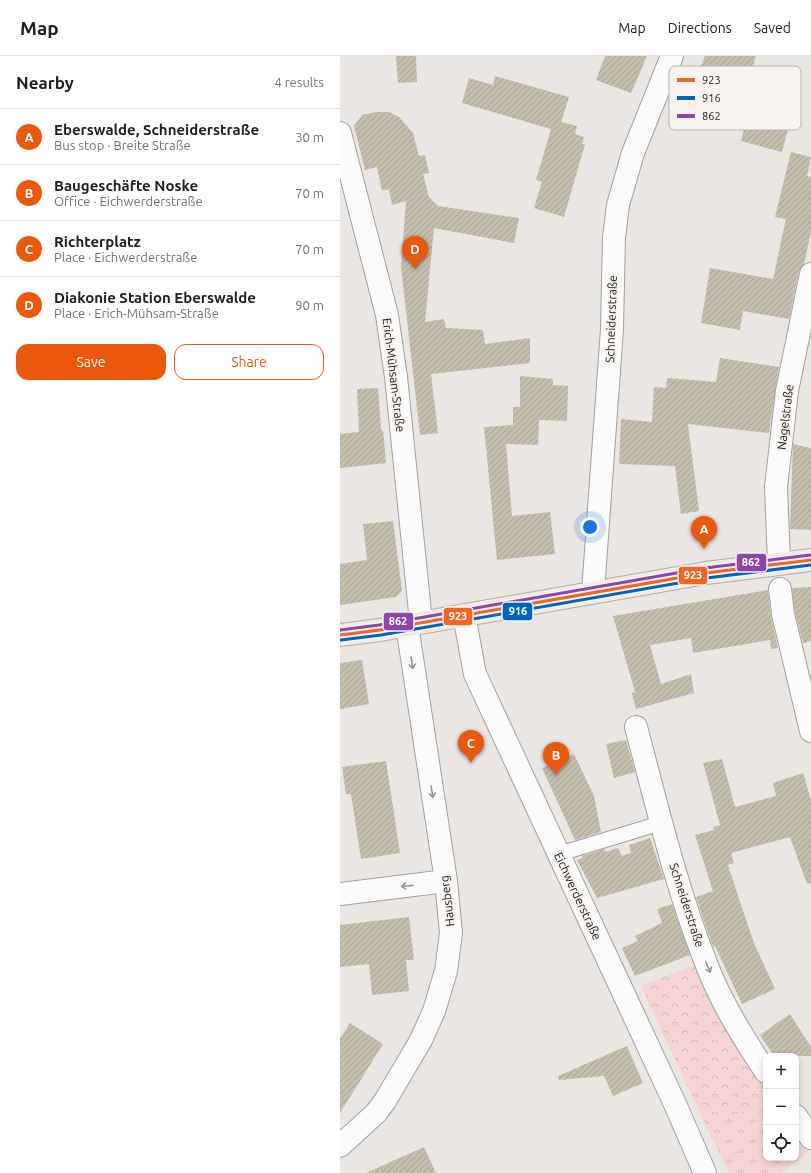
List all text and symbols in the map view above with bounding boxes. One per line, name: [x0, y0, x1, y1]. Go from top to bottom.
text: Map: [20, 17, 59, 39]
text: Map: [618, 20, 646, 36]
text: Directions: [668, 20, 732, 36]
text: Saved: [754, 20, 791, 36]
legend: [669, 66, 801, 130]
text: Nearby: [16, 73, 74, 92]
text: 923: [702, 74, 721, 86]
text: 4 results: [274, 75, 324, 89]
text: 916: [702, 92, 721, 104]
text: 862: [702, 110, 721, 122]
text: Eberswalde, Schneiderstraße: [54, 121, 259, 138]
text: A: [24, 130, 34, 144]
text: 30 m: [295, 130, 324, 144]
text: Bus stop · Breite Straße: [54, 138, 191, 152]
text: Baugeschäfte Noske: [54, 177, 198, 194]
text: B: [25, 186, 33, 200]
text: 70 m: [295, 186, 324, 200]
text: Office · Eichwerderstraße: [54, 194, 203, 208]
text: Richterplatz: [54, 233, 141, 250]
pin: D: [402, 236, 428, 269]
text: C: [25, 242, 33, 256]
text: 70 m: [295, 242, 324, 256]
text: Place · Eichwerderstraße: [54, 250, 197, 264]
street label: Schneiderstraße: [603, 275, 619, 363]
text: Diakonie Station Eberswalde: [54, 289, 256, 306]
text: D: [24, 298, 34, 312]
text: 90 m: [295, 298, 324, 312]
text: Place · Erich-Mühsam-Straße: [54, 306, 219, 320]
street label: Erich-Mühsam-Straße: [381, 317, 407, 433]
button: Save: [16, 344, 166, 380]
button: Share: [174, 344, 324, 380]
street label: Nagelstraße: [775, 384, 795, 450]
pin: A: [691, 516, 717, 549]
your location: [580, 517, 600, 537]
line badge: 862: [736, 553, 767, 572]
text: 862: [742, 556, 760, 568]
line badge: 923: [678, 566, 708, 585]
text: 923: [684, 569, 702, 581]
line badge: 916: [502, 602, 533, 621]
text: 916: [509, 605, 527, 617]
line badge: 923: [443, 607, 473, 626]
text: 923: [449, 610, 467, 622]
line badge: 862: [383, 612, 414, 631]
text: 862: [389, 615, 407, 627]
one-way arrow: [408, 656, 416, 669]
pin: C: [458, 730, 484, 763]
pin: B: [543, 742, 569, 775]
one-way arrow: [428, 785, 436, 798]
street label: Eichwerderstraße: [552, 850, 604, 942]
street label: Schneiderstraße: [667, 861, 707, 949]
street label: Hausberg: [437, 875, 457, 927]
one-way arrow: [401, 883, 414, 890]
one-way arrow: [704, 961, 712, 973]
map controls: [763, 1053, 799, 1161]
button: +: [763, 1053, 799, 1089]
button: −: [763, 1089, 799, 1125]
button: locate: [763, 1125, 799, 1161]

